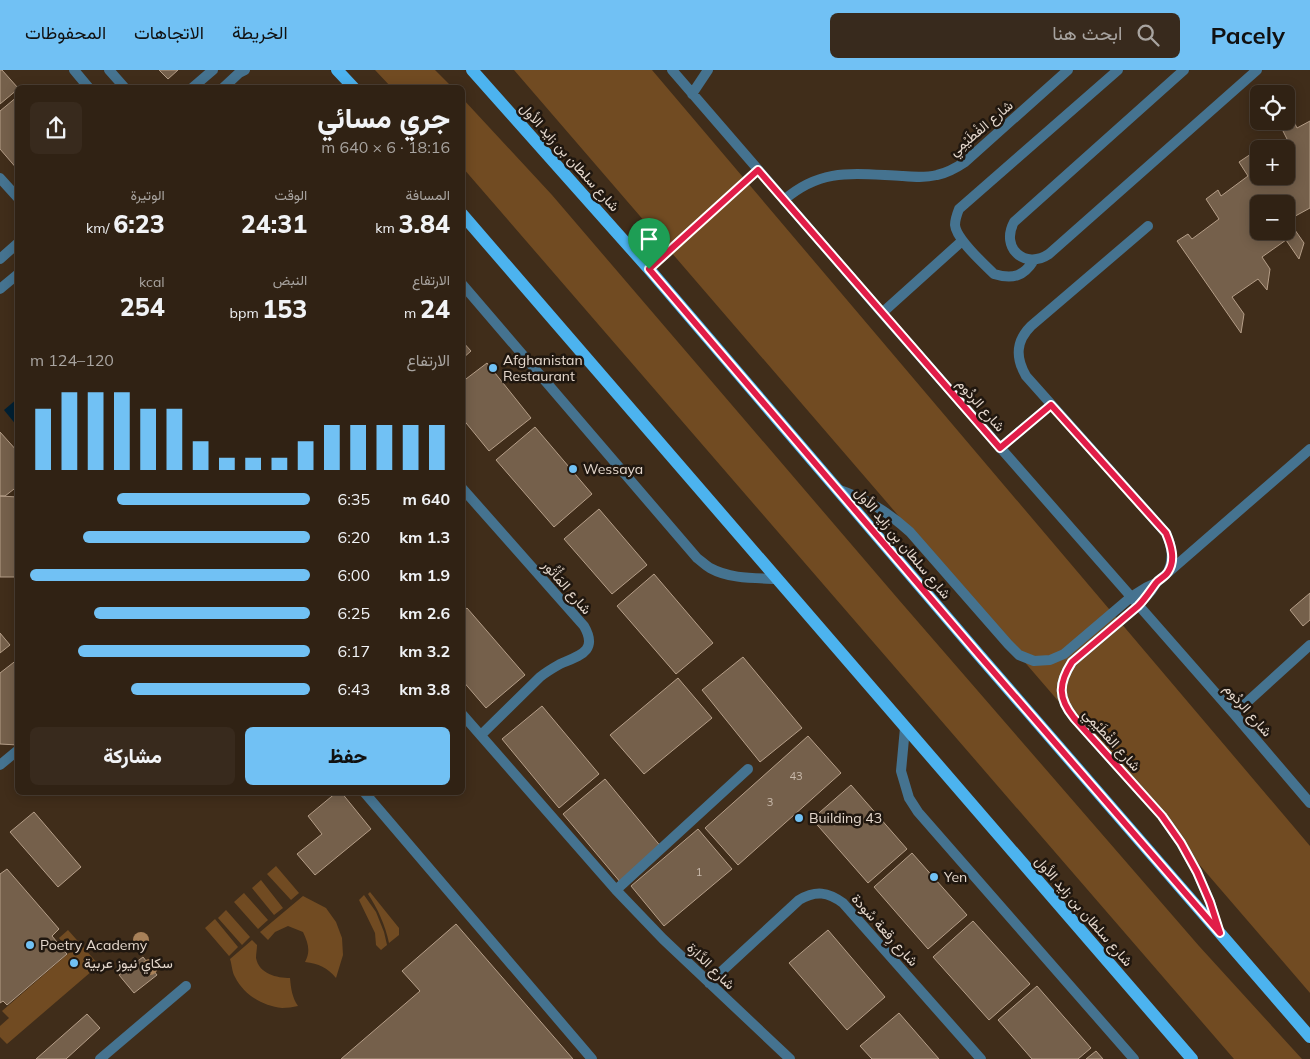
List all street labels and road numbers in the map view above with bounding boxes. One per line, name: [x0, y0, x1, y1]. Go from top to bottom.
street label: شارع الفْطَيْمِي: [945, 96, 1019, 162]
street label: شارع سلطان بن زايد الأول: [515, 99, 624, 217]
street label: شارع الردُوم: [951, 375, 1009, 437]
street label: شارع سلطان بن زايد الأول: [849, 483, 955, 604]
street label: شارع المَأْثُور: [536, 554, 597, 619]
street label: شارع الردُوم: [1218, 680, 1276, 742]
street label: شارع الفْطَيْمِي: [1077, 705, 1145, 777]
street label: شارع سلطان بن زايد الأول: [1030, 852, 1137, 971]
street label: شارع رِقعة سُودة: [846, 890, 922, 972]
street label: شارع الدَّارَة: [682, 939, 739, 995]

